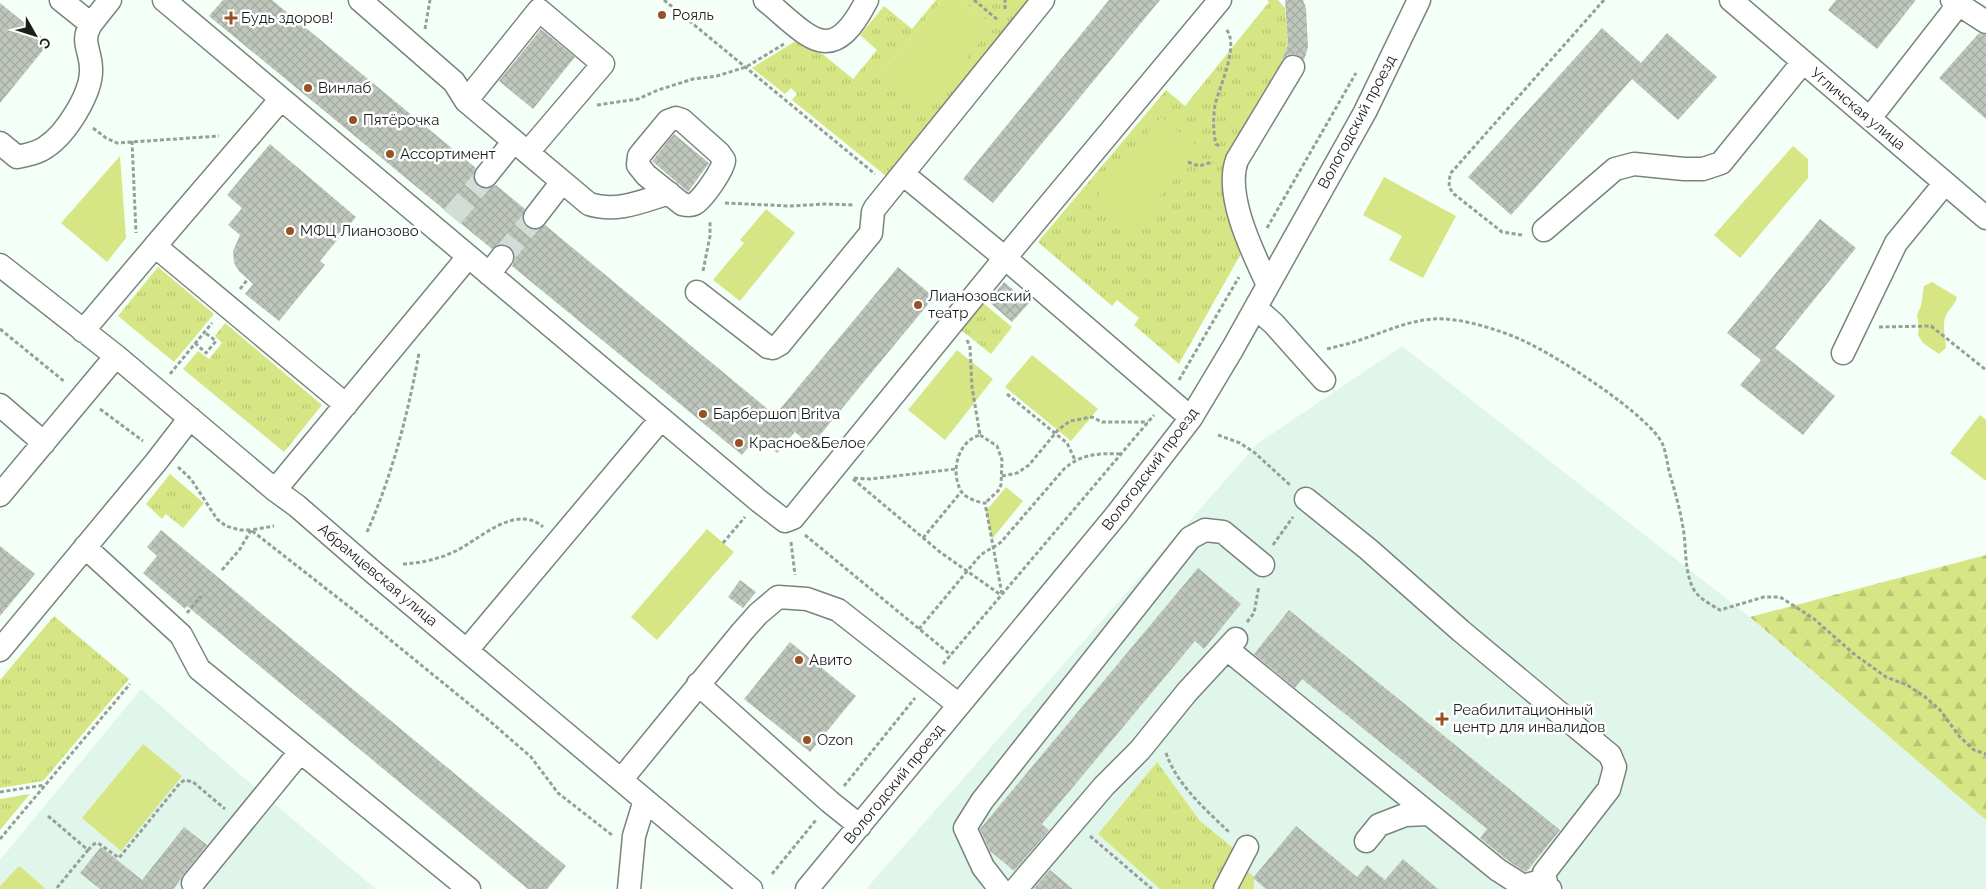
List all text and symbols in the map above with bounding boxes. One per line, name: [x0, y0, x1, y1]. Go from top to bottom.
place label: Рояль: [672, 6, 714, 24]
place label: Будь здоров!: [241, 9, 333, 27]
marker: Рояль: [656, 9, 668, 21]
north arrow: [10, 10, 60, 60]
marker: Будь здоров!: [225, 12, 237, 24]
text: С: [36, 34, 54, 52]
street label: Вологодский проезд: [1314, 52, 1400, 192]
street label: Угличская улица: [1807, 64, 1909, 154]
place label: Винлаб: [318, 79, 371, 97]
marker: Винлаб: [302, 82, 314, 94]
place label: Пятёрочка: [363, 111, 439, 129]
marker: Пятёрочка: [347, 114, 359, 126]
place label: Ассортимент: [400, 145, 496, 163]
marker: Ассортимент: [384, 148, 396, 160]
place label: МФЦ Лианозово: [300, 222, 419, 240]
marker: МФЦ Лианозово: [284, 225, 296, 237]
place label: Лианозовский театр: [928, 287, 1031, 322]
marker: Лианозовский театр: [912, 299, 924, 311]
street label: Вологодский проезд: [1098, 404, 1202, 534]
place label: Барбершоп Britva: [713, 405, 840, 423]
marker: Барбершоп Britva: [697, 408, 709, 420]
place label: Красное&Белое: [749, 434, 866, 452]
marker: Красное&Белое: [733, 437, 745, 449]
street label: Абрамцевская улица: [315, 520, 441, 630]
place label: Авито: [809, 651, 852, 669]
marker: Авито: [793, 654, 805, 666]
place label: Реабилитационный центр для инвалидов: [1453, 701, 1605, 736]
marker: Реабилитационный центр для инвалидов: [1435, 712, 1449, 726]
street label: Вологодский проезд: [840, 720, 948, 848]
place label: Ozon: [817, 731, 853, 749]
marker: Ozon: [801, 734, 813, 746]

